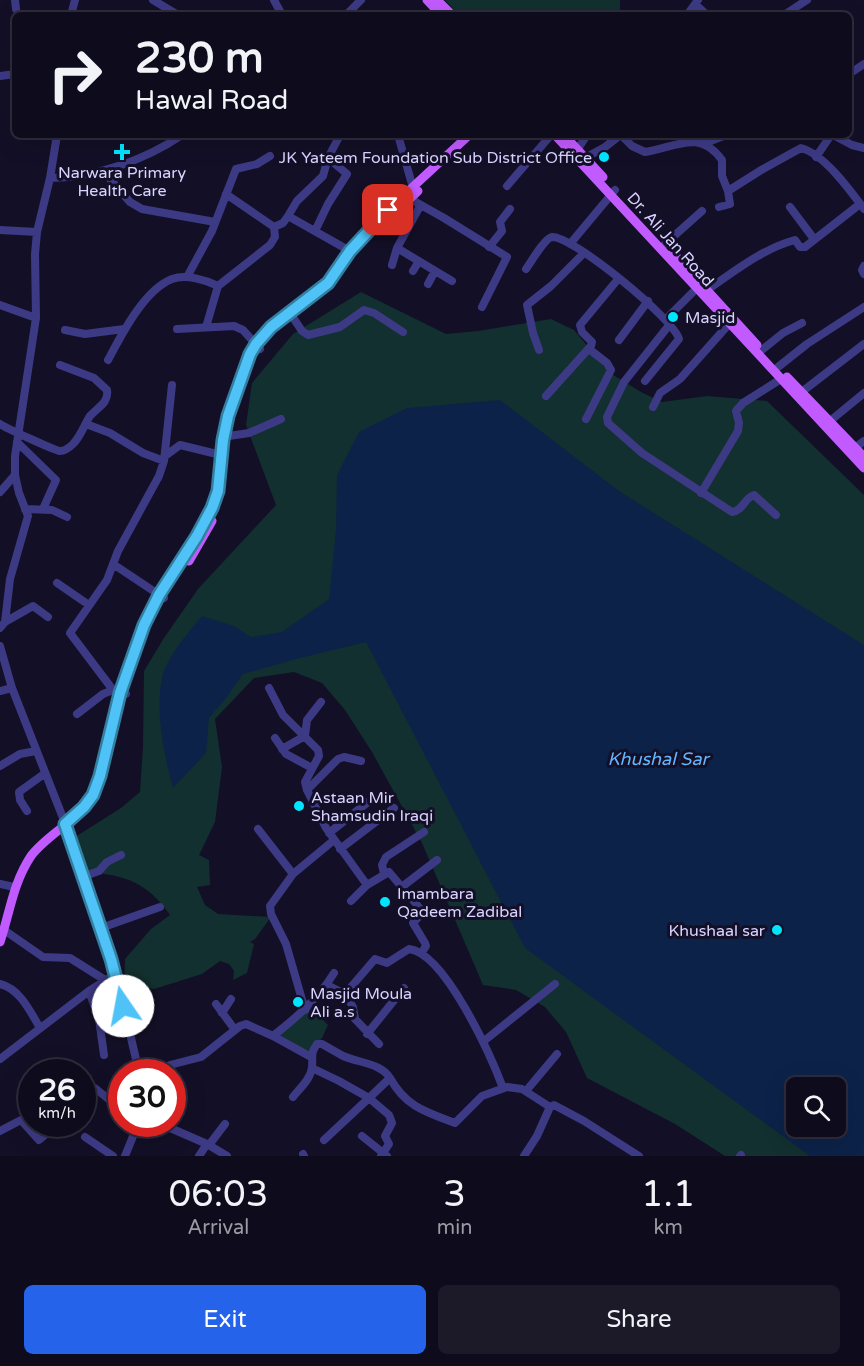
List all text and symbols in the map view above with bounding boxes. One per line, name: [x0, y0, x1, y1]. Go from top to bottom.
text: 230 m: [135, 33, 264, 84]
icon: right: [36, 36, 114, 114]
text: Hawal Road: [135, 84, 288, 117]
marker: Narwara Primary Health Care: [113, 143, 131, 161]
place label: JK Yateem Foundation Sub District Office: [279, 148, 592, 168]
marker: JK Yateem Foundation Sub District Office: [597, 150, 611, 164]
place label: Narwara Primary Health Care: [58, 163, 186, 201]
pin: [362, 184, 413, 235]
street label: Dr. Ali Jan Road: [623, 188, 718, 291]
icon: arrive: [371, 193, 404, 226]
place label: Masjid: [685, 308, 735, 328]
marker: Masjid: [666, 310, 680, 324]
water label: Khushal Sar: [608, 748, 711, 770]
place label: Astaan Mir Shamsudin Iraqi: [311, 788, 433, 826]
marker: Astaan Mir Shamsudin Iraqi: [292, 799, 306, 813]
place label: Imambara Qadeem Zadibal: [397, 884, 522, 922]
marker: Imambara Qadeem Zadibal: [378, 895, 392, 909]
place label: Khushaal sar: [669, 921, 766, 941]
marker: Khushaal sar: [770, 923, 784, 937]
position arrow: [91, 974, 155, 1038]
place label: Masjid Moula Ali a.s: [310, 984, 412, 1022]
marker: Masjid Moula Ali a.s: [291, 995, 305, 1009]
speed limit sign: 30: [108, 1059, 186, 1137]
text: 26: [38, 1072, 76, 1109]
map controls: [786, 1077, 846, 1137]
button: search: [786, 1077, 846, 1137]
text: km/h: [38, 1104, 76, 1122]
text: 06:03: [169, 1173, 268, 1216]
text: 3: [443, 1173, 466, 1216]
text: 1.1: [641, 1173, 695, 1216]
text: Arrival: [188, 1216, 249, 1240]
text: min: [437, 1216, 472, 1240]
text: km: [654, 1216, 683, 1240]
button: Exit: [24, 1285, 426, 1354]
button: Share: [438, 1285, 840, 1354]

